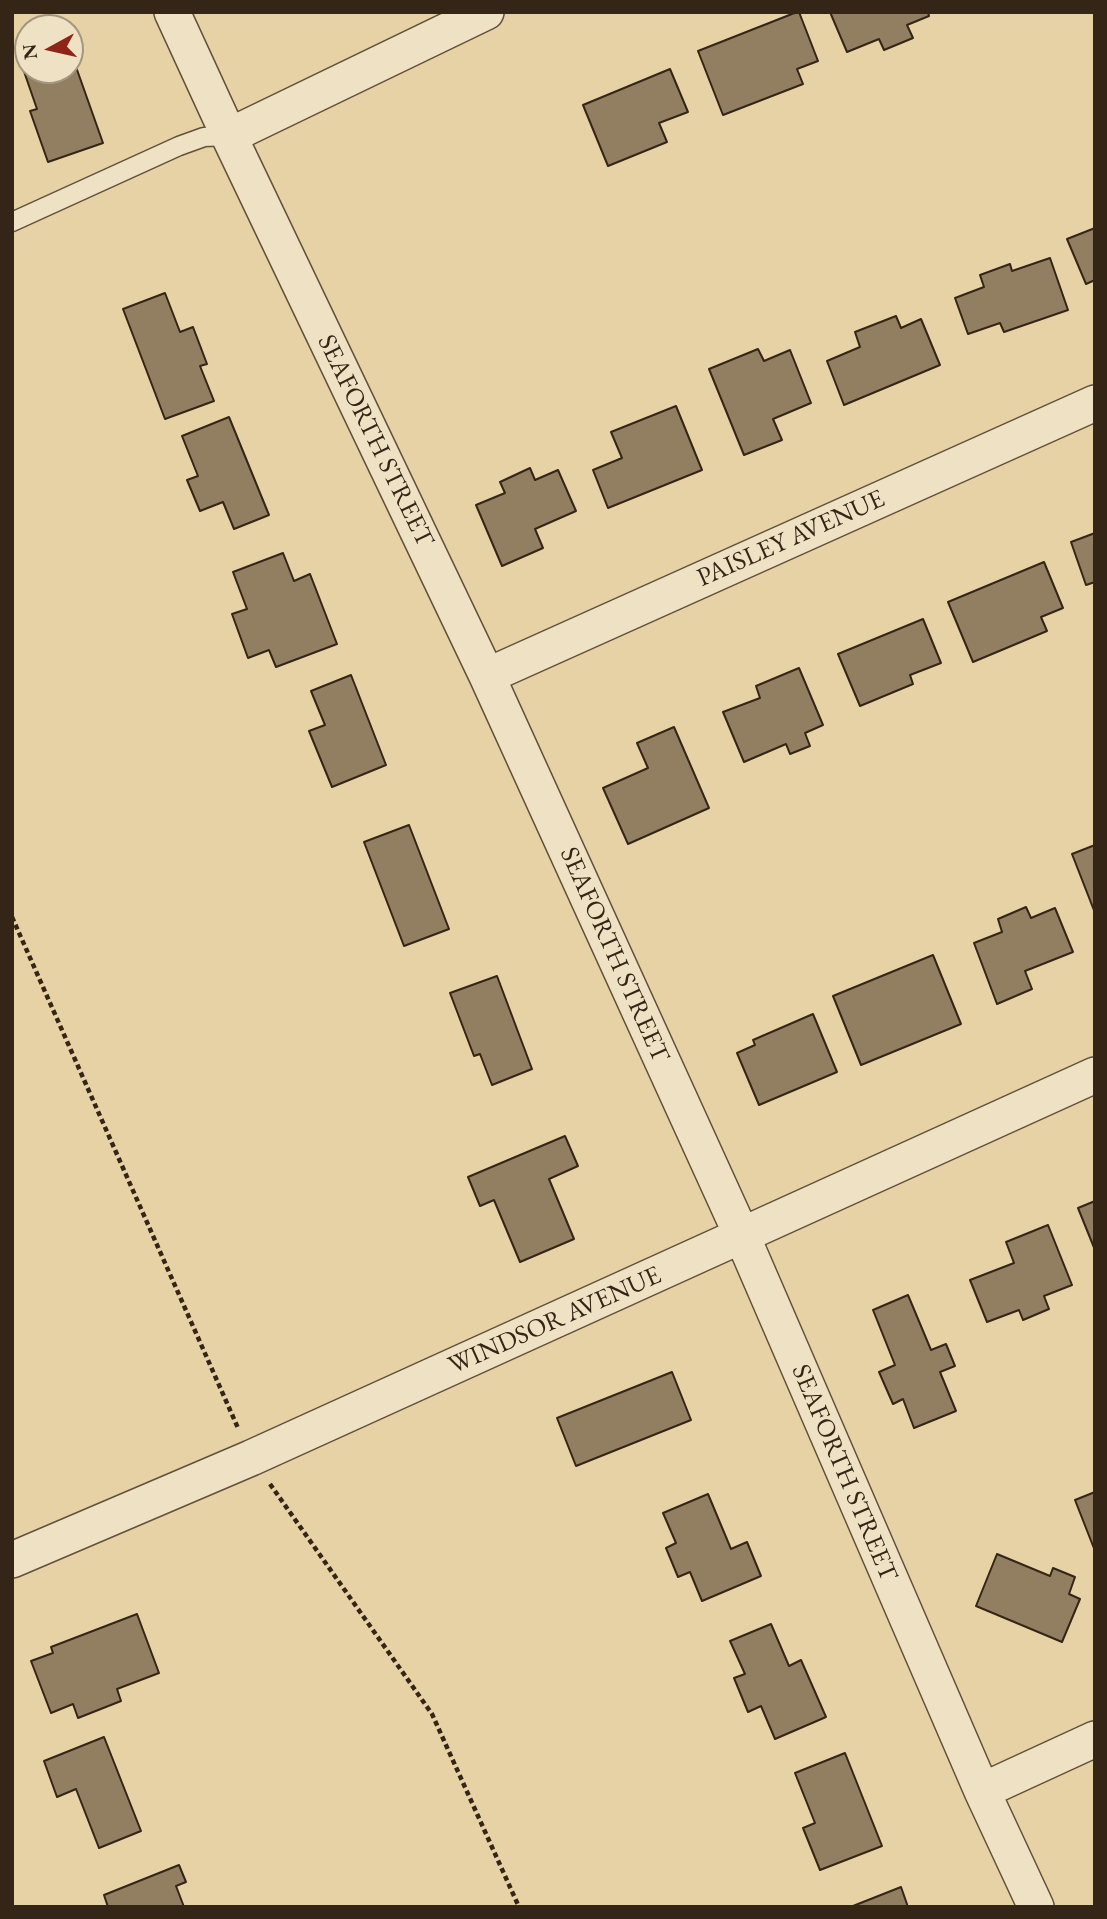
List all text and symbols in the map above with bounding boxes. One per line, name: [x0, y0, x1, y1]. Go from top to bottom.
north arrow: [14, 14, 84, 84]
text: N: [16, 42, 43, 61]
street label: SEAFORTH STREET: [310, 330, 440, 552]
street label: PAISLEY AVENUE: [692, 484, 890, 594]
street label: SEAFORTH STREET: [553, 843, 675, 1067]
street label: WINDSOR AVENUE: [444, 1260, 666, 1382]
street label: SEAFORTH STREET: [784, 1360, 904, 1586]

